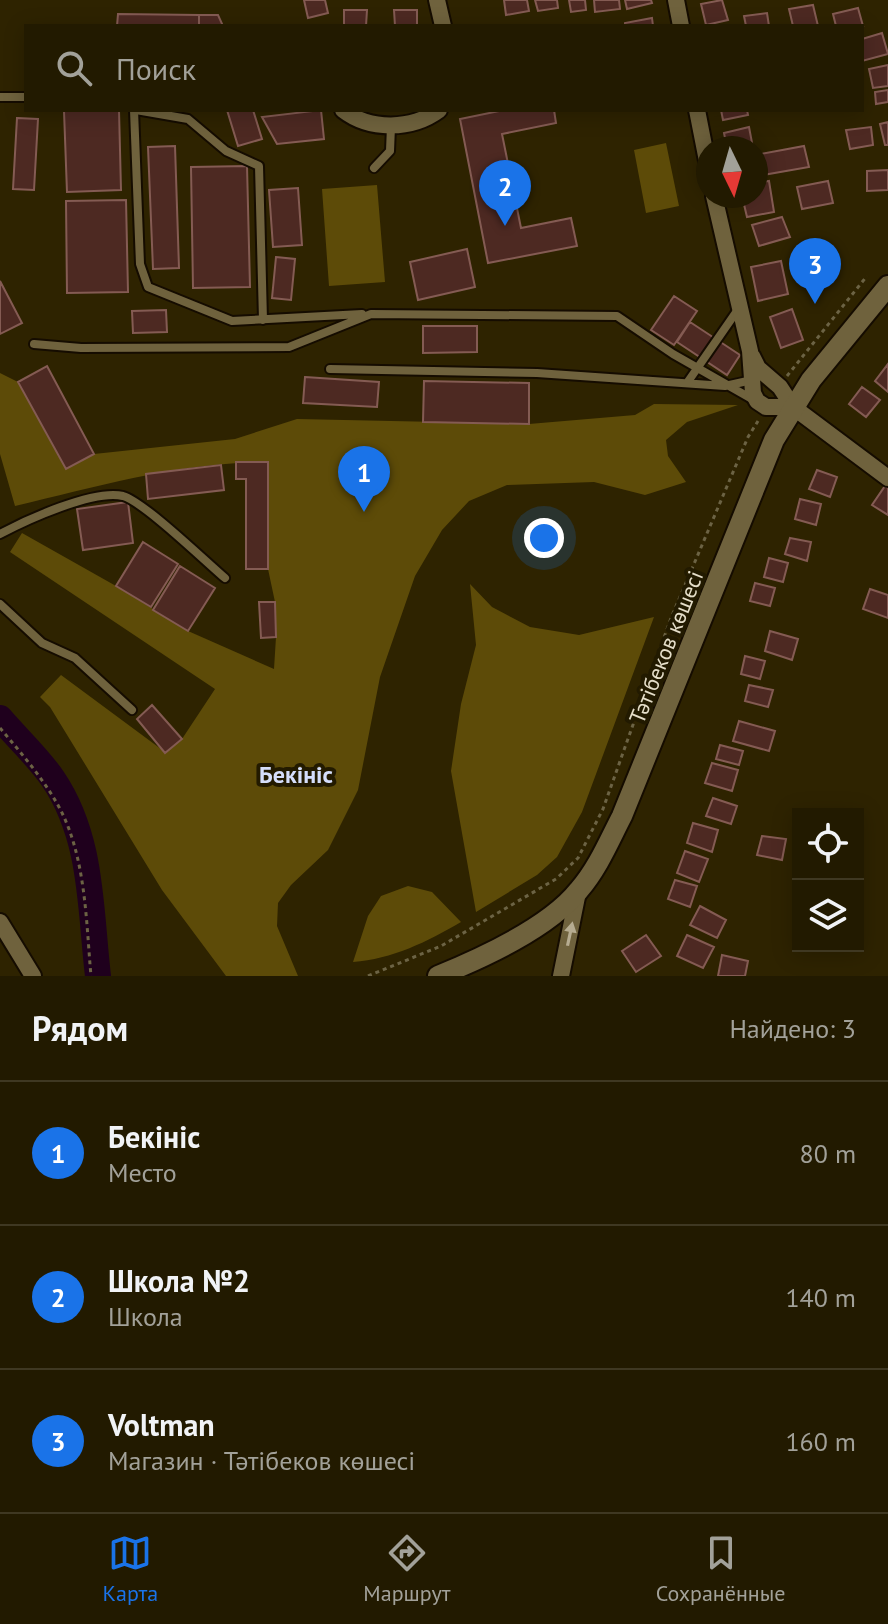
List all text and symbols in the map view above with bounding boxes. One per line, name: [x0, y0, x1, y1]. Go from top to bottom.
search box: [24, 24, 864, 112]
icon: search: [52, 46, 96, 90]
text: Поиск: [116, 49, 196, 88]
north arrow: [696, 136, 768, 208]
pin: 2: [479, 160, 531, 226]
pin: 3: [789, 238, 841, 304]
pin: 1: [338, 446, 390, 512]
your location: [524, 518, 564, 558]
street label: Тәтібеков көшесі: [623, 567, 709, 727]
district label: Бекініс: [259, 759, 333, 790]
map controls: [792, 808, 864, 952]
button: locate: [792, 808, 864, 880]
button: layers: [792, 880, 864, 952]
one-way arrow: [564, 922, 577, 947]
text: Рядом: [32, 1006, 128, 1050]
text: Найдено: 3: [729, 1012, 856, 1045]
text: Бекініс: [108, 1117, 200, 1156]
text: 1: [51, 1137, 65, 1170]
text: 80 m: [800, 1137, 856, 1170]
text: Место: [108, 1156, 177, 1189]
text: Школа №2: [108, 1261, 250, 1300]
text: 2: [51, 1281, 65, 1314]
text: 140 m: [785, 1281, 856, 1314]
text: Школа: [108, 1300, 183, 1333]
text: Voltman: [108, 1405, 215, 1444]
text: 3: [51, 1425, 65, 1458]
text: 160 m: [785, 1425, 856, 1458]
text: Магазин · Тәтібеков көшесі: [108, 1444, 415, 1477]
tab: Карта: [103, 1531, 158, 1607]
tab: Маршрут: [363, 1531, 450, 1607]
tab: Сохранённые: [656, 1531, 785, 1607]

